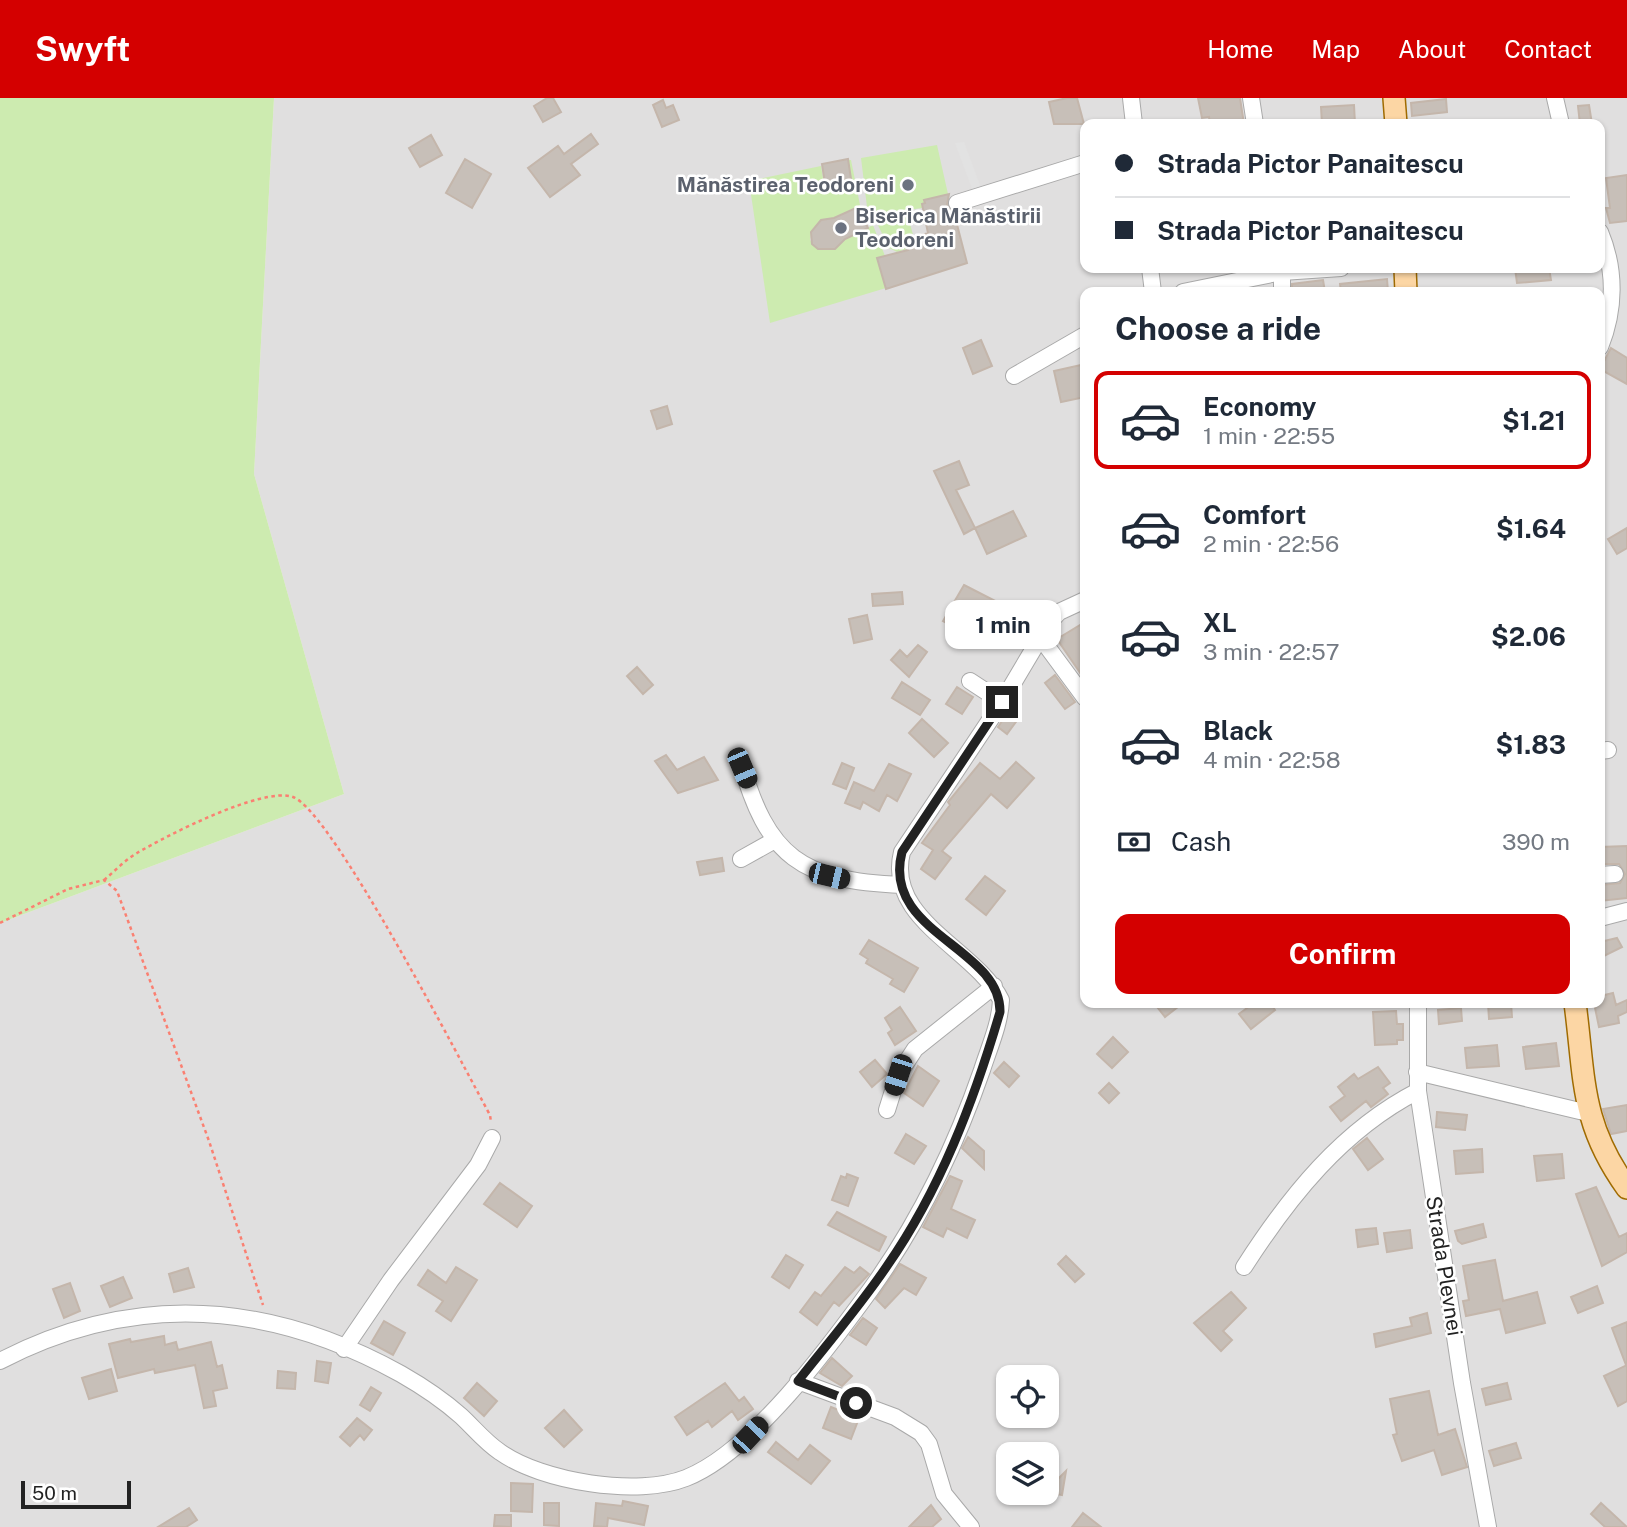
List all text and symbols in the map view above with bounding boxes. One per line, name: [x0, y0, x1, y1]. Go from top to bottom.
text: Swyft: [35, 30, 130, 68]
text: Home: [1207, 35, 1273, 63]
text: Map: [1311, 35, 1360, 63]
text: About: [1398, 35, 1466, 63]
text: Contact: [1504, 35, 1592, 63]
text: Strada Pictor Panaitescu: [1157, 148, 1464, 179]
place label: Mănăstirea Teodoreni: [677, 172, 894, 197]
marker: Mănăstirea Teodoreni: [900, 177, 916, 193]
place label: Biserica Mănăstirii Teodoreni: [855, 203, 1041, 252]
text: Strada Pictor Panaitescu: [1157, 215, 1464, 246]
marker: Biserica Mănăstirii Teodoreni: [833, 220, 849, 236]
text: Choose a ride: [1115, 310, 1321, 347]
icon: car: [1119, 389, 1182, 452]
text: Economy: [1203, 391, 1316, 422]
text: $1.21: [1502, 405, 1566, 436]
text: 1 min · 22:55: [1203, 422, 1335, 449]
icon: car: [1119, 497, 1182, 560]
text: Comfort: [1203, 499, 1306, 530]
text: $1.64: [1496, 513, 1566, 544]
text: 2 min · 22:56: [1203, 530, 1339, 557]
callout: 1 min: [944, 601, 1060, 650]
icon: car: [1119, 605, 1182, 668]
text: XL: [1203, 607, 1237, 638]
text: 1 min: [975, 611, 1031, 638]
text: $2.06: [1491, 621, 1566, 652]
text: 3 min · 22:57: [1203, 638, 1340, 665]
route end: [986, 686, 1018, 718]
icon: car: [1119, 713, 1182, 776]
text: Black: [1203, 715, 1273, 746]
text: $1.83: [1496, 729, 1566, 760]
car: [725, 745, 760, 791]
text: 4 min · 22:58: [1203, 746, 1341, 773]
icon: cash: [1115, 823, 1153, 861]
text: Cash: [1171, 826, 1231, 857]
text: 390 m: [1502, 828, 1570, 855]
car: [807, 861, 852, 891]
button: Confirm: [1115, 914, 1570, 994]
car: [882, 1052, 915, 1098]
street label: Strada Plevnei: [1421, 1194, 1468, 1338]
map controls: [996, 1365, 1059, 1505]
button: locate: [996, 1365, 1059, 1428]
route start: [840, 1387, 872, 1419]
car: [728, 1412, 773, 1458]
button: layers: [996, 1442, 1059, 1505]
scale bar: [21, 1478, 131, 1510]
text: 50 m: [32, 1482, 77, 1504]

